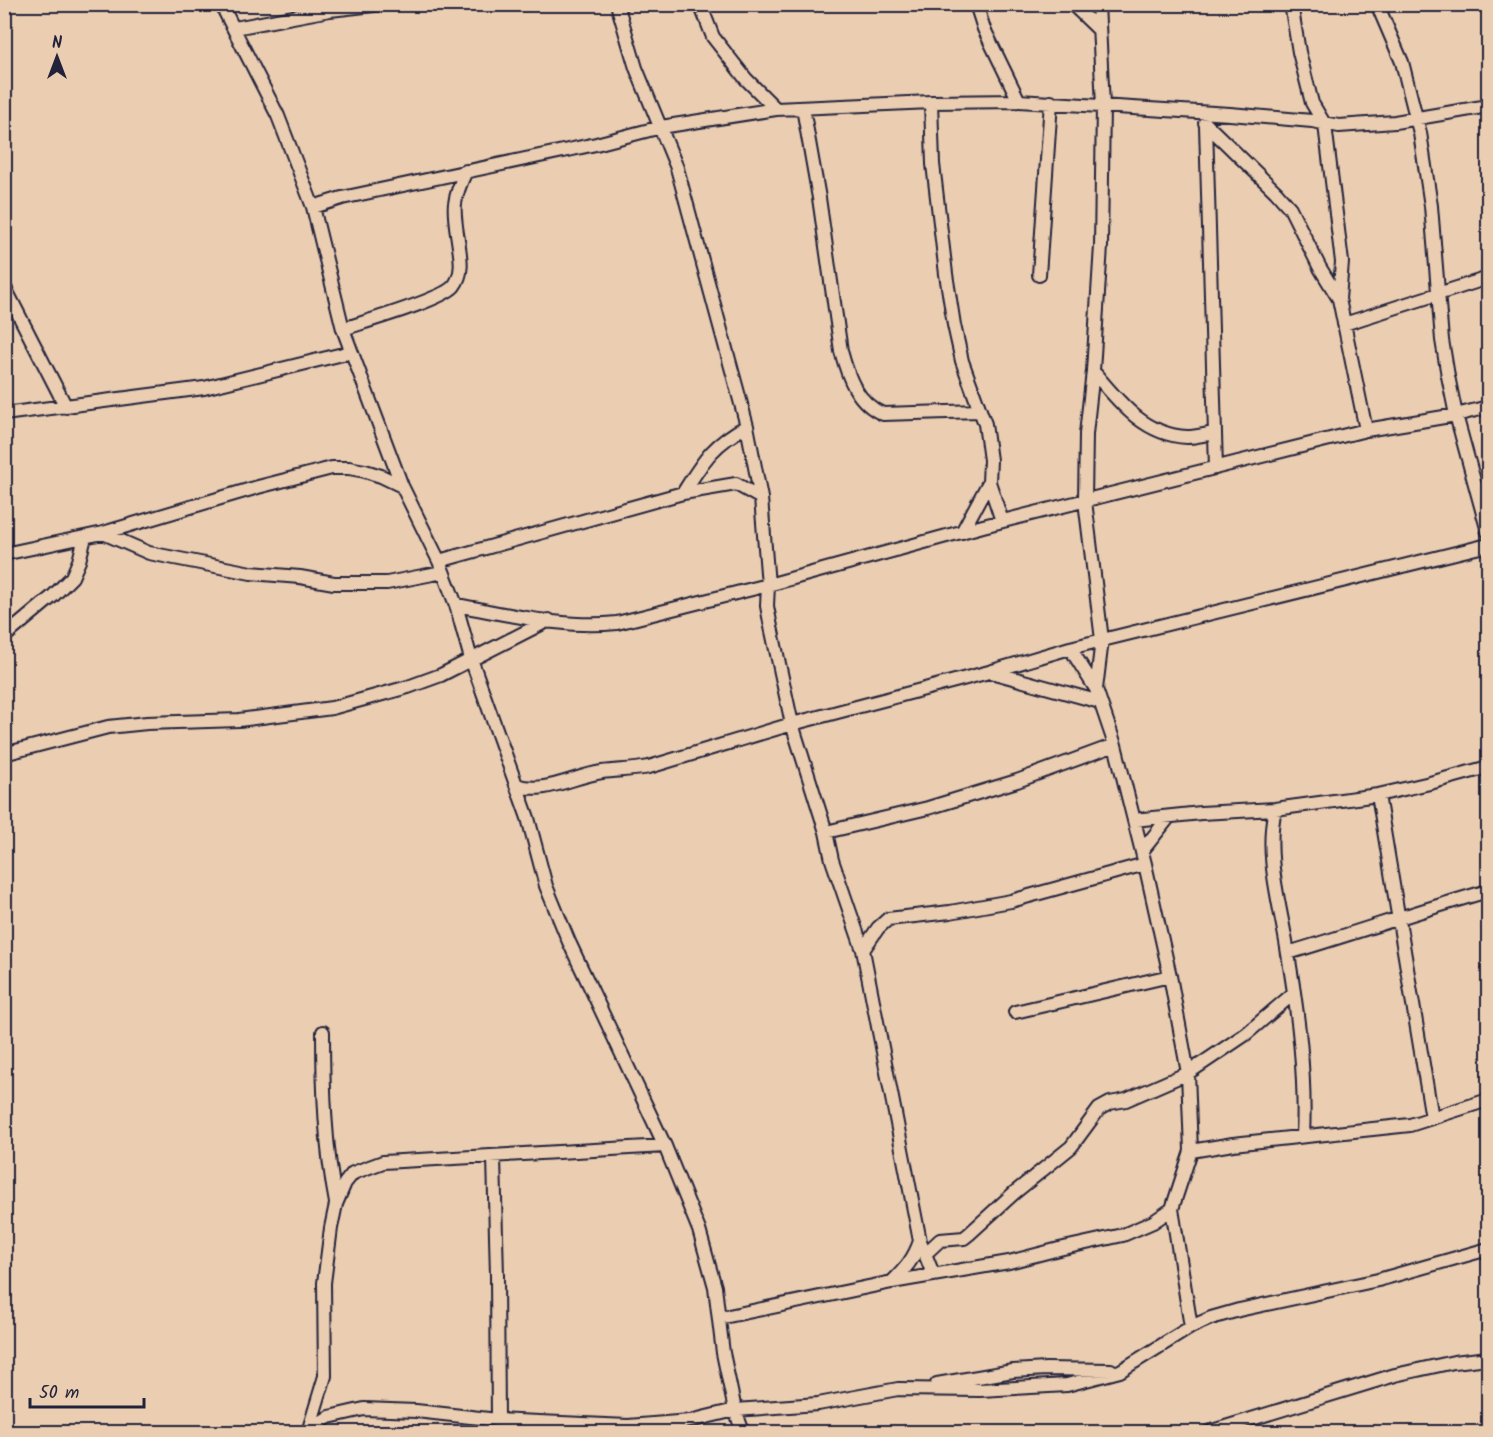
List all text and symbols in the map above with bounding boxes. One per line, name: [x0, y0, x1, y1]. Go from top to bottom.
north arrow: [27, 27, 87, 87]
text: N: [52, 31, 62, 56]
scale bar: [30, 1371, 144, 1409]
text: 50 m: [39, 1379, 79, 1408]

